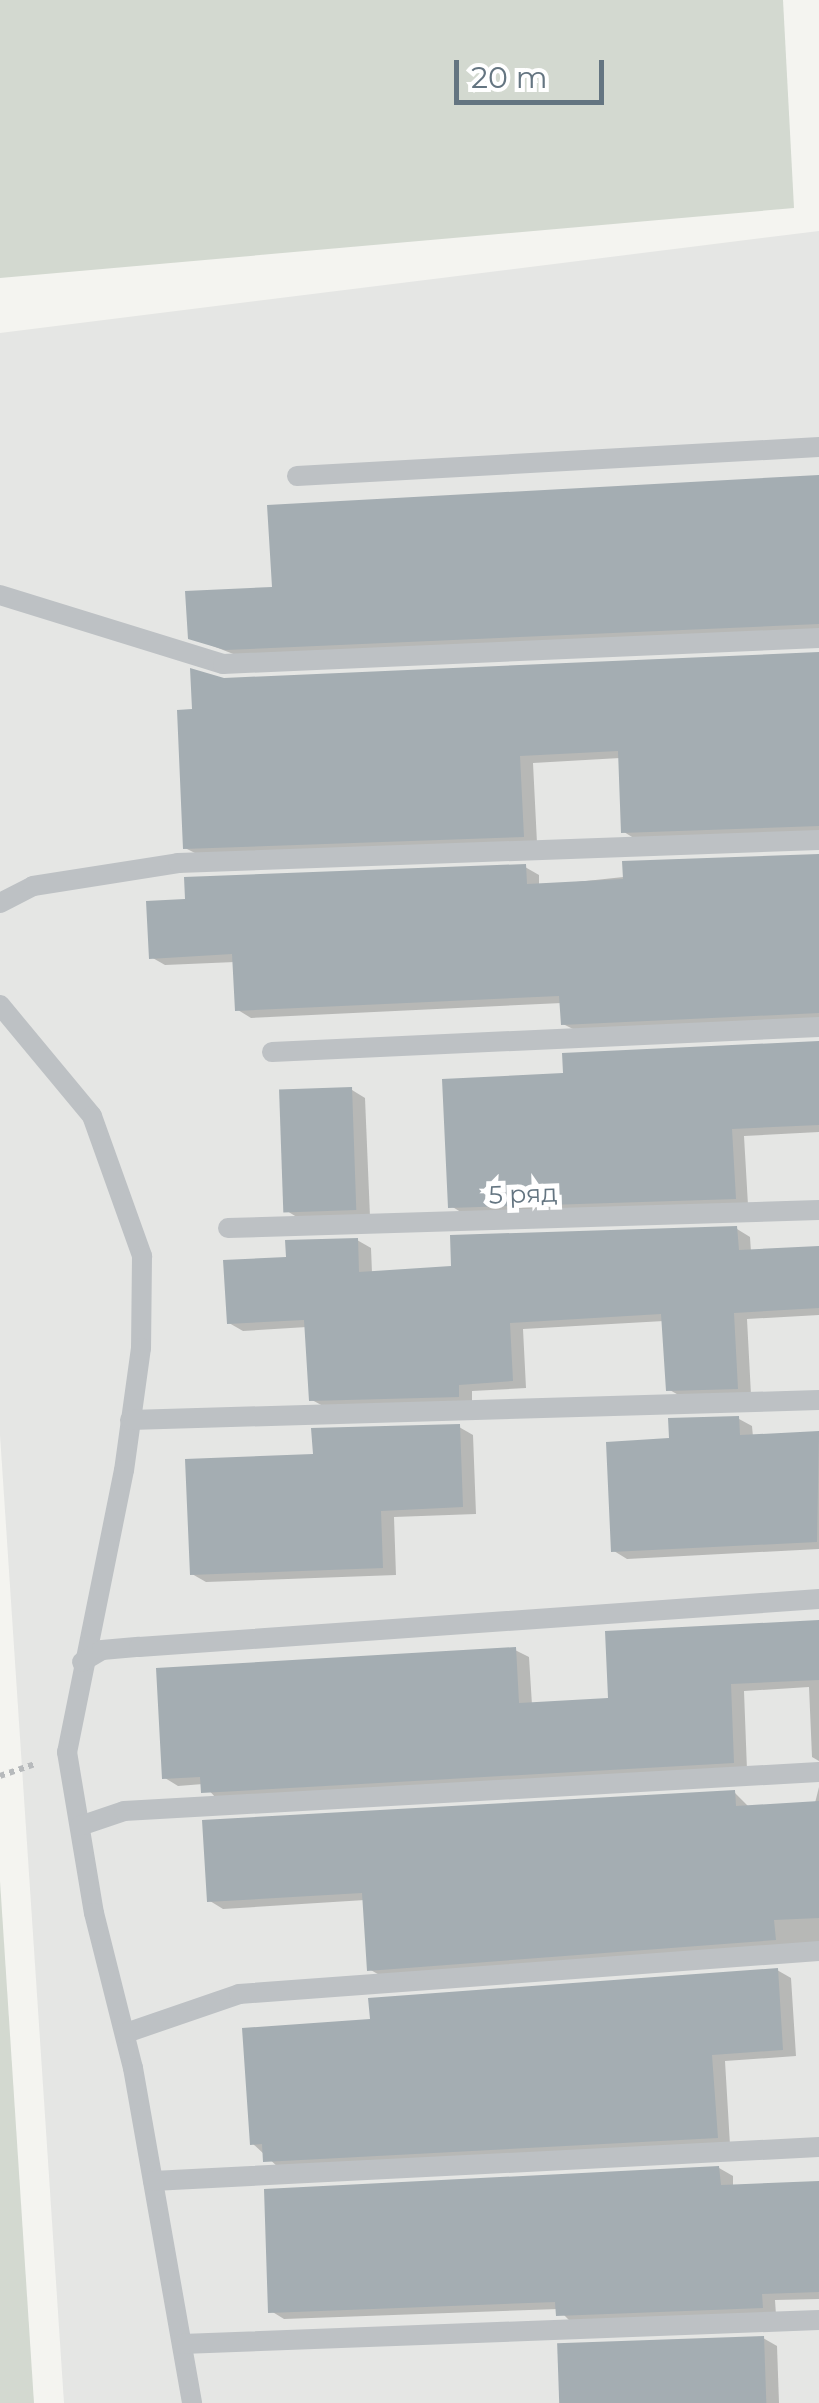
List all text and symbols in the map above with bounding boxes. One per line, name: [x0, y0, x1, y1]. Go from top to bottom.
scale bar: [459, 40, 609, 102]
text: 20 m: [471, 59, 548, 96]
street label: 5 ряд: [488, 1178, 558, 1210]

